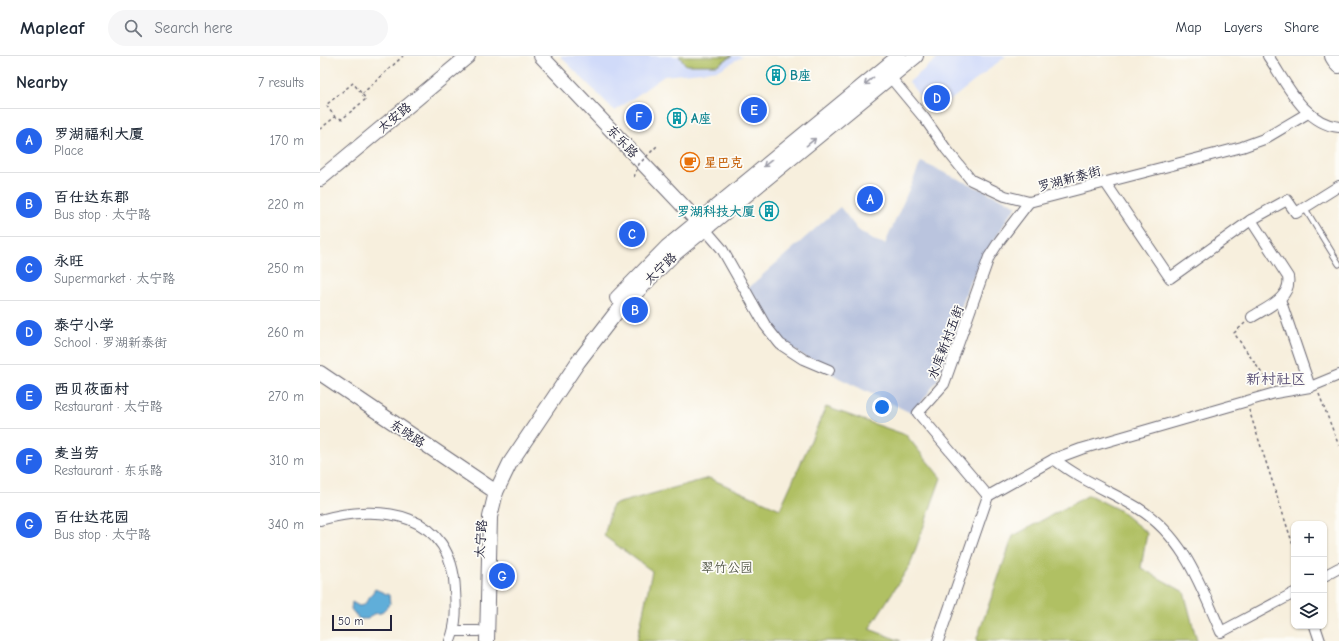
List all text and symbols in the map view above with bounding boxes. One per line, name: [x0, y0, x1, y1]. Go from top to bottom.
search box: [108, 10, 388, 46]
text: Mapleaf: [20, 17, 84, 39]
icon: search: [122, 17, 144, 39]
text: Search here: [154, 19, 233, 37]
text: Map: [1175, 19, 1202, 36]
text: Layers: [1224, 19, 1262, 36]
text: Share: [1284, 19, 1319, 36]
building icon: B座: [765, 64, 787, 86]
place label: B座: [790, 68, 811, 83]
text: Nearby: [16, 73, 67, 92]
text: 7 results: [258, 75, 304, 90]
one-way arrow: [863, 76, 874, 85]
pin: D: [924, 83, 950, 113]
pin: E: [741, 95, 767, 125]
street label: 太安路: [375, 99, 414, 136]
pin: F: [626, 102, 652, 132]
building icon: A座: [666, 107, 688, 129]
place label: A座: [691, 111, 711, 126]
street label: 东乐路: [604, 122, 641, 161]
text: 罗湖福利大厦: [54, 125, 144, 143]
text: A: [25, 133, 33, 148]
text: 170 m: [270, 133, 304, 148]
one-way arrow: [805, 137, 816, 146]
text: Place: [54, 143, 84, 158]
cafe icon: 星巴克: [679, 151, 701, 173]
place label: 星巴克: [704, 155, 743, 170]
one-way arrow: [763, 158, 773, 167]
street label: 罗湖新泰街: [1036, 163, 1102, 194]
pin: A: [857, 184, 883, 214]
text: 百仕达东郡: [54, 188, 129, 206]
text: B: [25, 197, 33, 212]
text: 220 m: [267, 197, 304, 212]
building icon: 罗湖科技大厦: [758, 200, 780, 222]
place label: 罗湖科技大厦: [677, 204, 755, 219]
text: Bus stop · 太宁路: [54, 207, 151, 222]
pin: C: [619, 219, 645, 249]
street label: 太宁路: [641, 249, 680, 287]
text: 永旺: [54, 252, 84, 270]
text: C: [25, 261, 33, 276]
text: 250 m: [267, 261, 304, 276]
text: Supermarket · 太宁路: [54, 271, 175, 286]
pin: B: [622, 295, 648, 325]
street label: 水库新村五街: [924, 303, 966, 381]
text: 泰宁小学: [54, 316, 114, 334]
text: D: [25, 325, 33, 340]
text: 260 m: [267, 325, 304, 340]
text: School · 罗湖新泰街: [54, 335, 167, 350]
district label: 新村社区: [1246, 370, 1306, 388]
text: 西贝莜面村: [54, 380, 129, 398]
text: E: [25, 389, 33, 404]
text: 270 m: [268, 389, 304, 404]
your location: [872, 397, 892, 417]
text: Restaurant · 太宁路: [54, 399, 163, 414]
street label: 东晓路: [387, 416, 428, 451]
text: 麦当劳: [54, 444, 99, 462]
text: F: [25, 453, 33, 468]
text: 310 m: [269, 453, 304, 468]
text: Restaurant · 东乐路: [54, 463, 163, 478]
text: 百仕达花园: [54, 508, 129, 526]
text: G: [24, 517, 34, 532]
text: 340 m: [268, 517, 304, 532]
street label: 太宁路: [472, 519, 489, 559]
map controls: [1291, 521, 1327, 629]
button: +: [1291, 521, 1327, 557]
text: Bus stop · 太宁路: [54, 527, 151, 542]
button: −: [1291, 557, 1327, 593]
park label: 翠竹公园: [701, 560, 753, 575]
pin: G: [489, 561, 515, 591]
button: layers: [1291, 593, 1327, 629]
scale bar: [332, 613, 392, 632]
text: 50 m: [338, 615, 363, 628]

